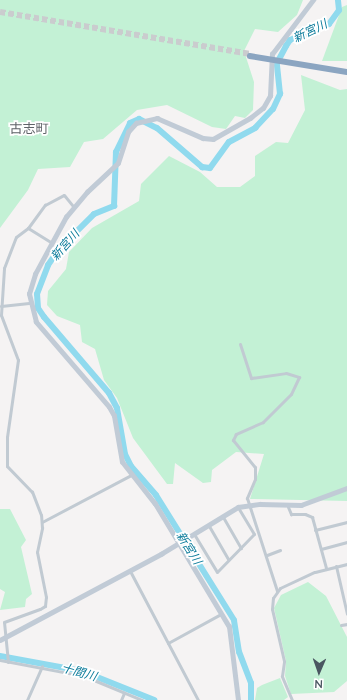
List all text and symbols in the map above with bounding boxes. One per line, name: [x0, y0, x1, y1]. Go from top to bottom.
water label: 新宮川: [291, 17, 329, 45]
district label: 古志町: [10, 120, 48, 136]
water label: 新宮川: [48, 227, 82, 263]
water label: 新宮川: [173, 529, 205, 567]
north arrow: [299, 652, 339, 692]
water label: 十間川: [60, 660, 98, 684]
text: N: [314, 678, 323, 691]

